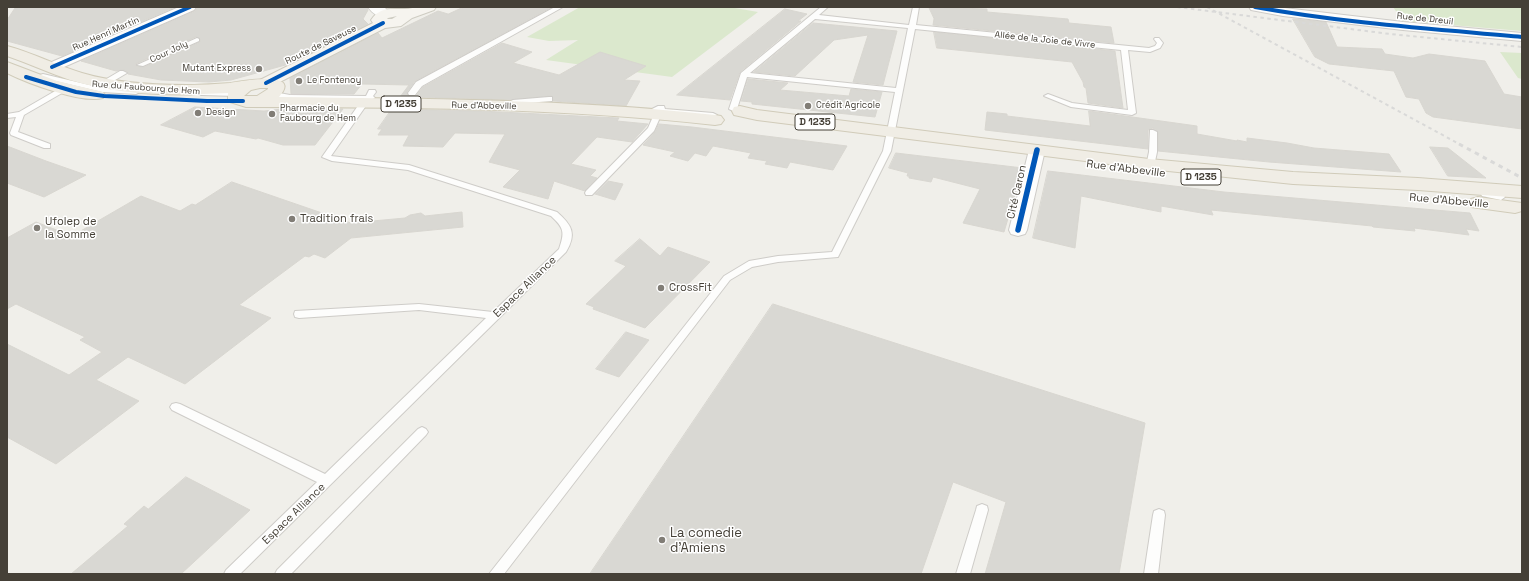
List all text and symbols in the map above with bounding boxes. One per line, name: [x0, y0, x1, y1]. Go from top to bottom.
street label: Rue de Dreuil: [1396, 11, 1454, 27]
street label: Rue Henri Martin: [71, 14, 141, 54]
street label: Route de Saveuse: [284, 23, 358, 67]
street label: Allée de la Joie de Vivre: [994, 29, 1096, 51]
street label: Cour Joly: [148, 38, 190, 66]
place label: Mutant Express: [182, 64, 251, 74]
marker: Mutant Express: [254, 64, 264, 74]
marker: Le Fontenoy: [294, 76, 304, 86]
place label: Le Fontenoy: [307, 76, 361, 86]
street label: Rue du Faubourg de Hem: [92, 79, 200, 97]
road number: D 1235: [381, 96, 421, 112]
street label: Rue d'Abbeville: [451, 100, 517, 112]
marker: Crédit Agricole: [803, 101, 813, 111]
place label: Crédit Agricole: [816, 101, 880, 111]
place label: Pharmacie du Faubourg de Hem: [280, 104, 356, 125]
marker: Design: [193, 108, 203, 118]
place label: Design: [206, 108, 236, 118]
marker: Pharmacie du Faubourg de Hem: [267, 109, 277, 119]
road number: D 1235: [795, 114, 835, 130]
street label: Rue d'Abbeville: [1086, 158, 1166, 180]
street label: Cité Caron: [1004, 164, 1030, 220]
road number: D 1235: [1181, 169, 1221, 185]
street label: Rue d'Abbeville: [1409, 191, 1489, 211]
place label: Tradition frais: [300, 212, 373, 226]
marker: Tradition frais: [287, 214, 297, 224]
place label: Ufolep de la Somme: [45, 215, 96, 241]
marker: Ufolep de la Somme: [32, 223, 42, 233]
street label: Espace Alliance: [491, 254, 559, 320]
place label: CrossFit: [669, 281, 712, 295]
marker: CrossFit: [656, 283, 666, 293]
street label: Espace Alliance: [260, 481, 328, 547]
place label: La comedie d'Amiens: [670, 525, 742, 556]
marker: La comedie d'Amiens: [657, 535, 667, 545]

